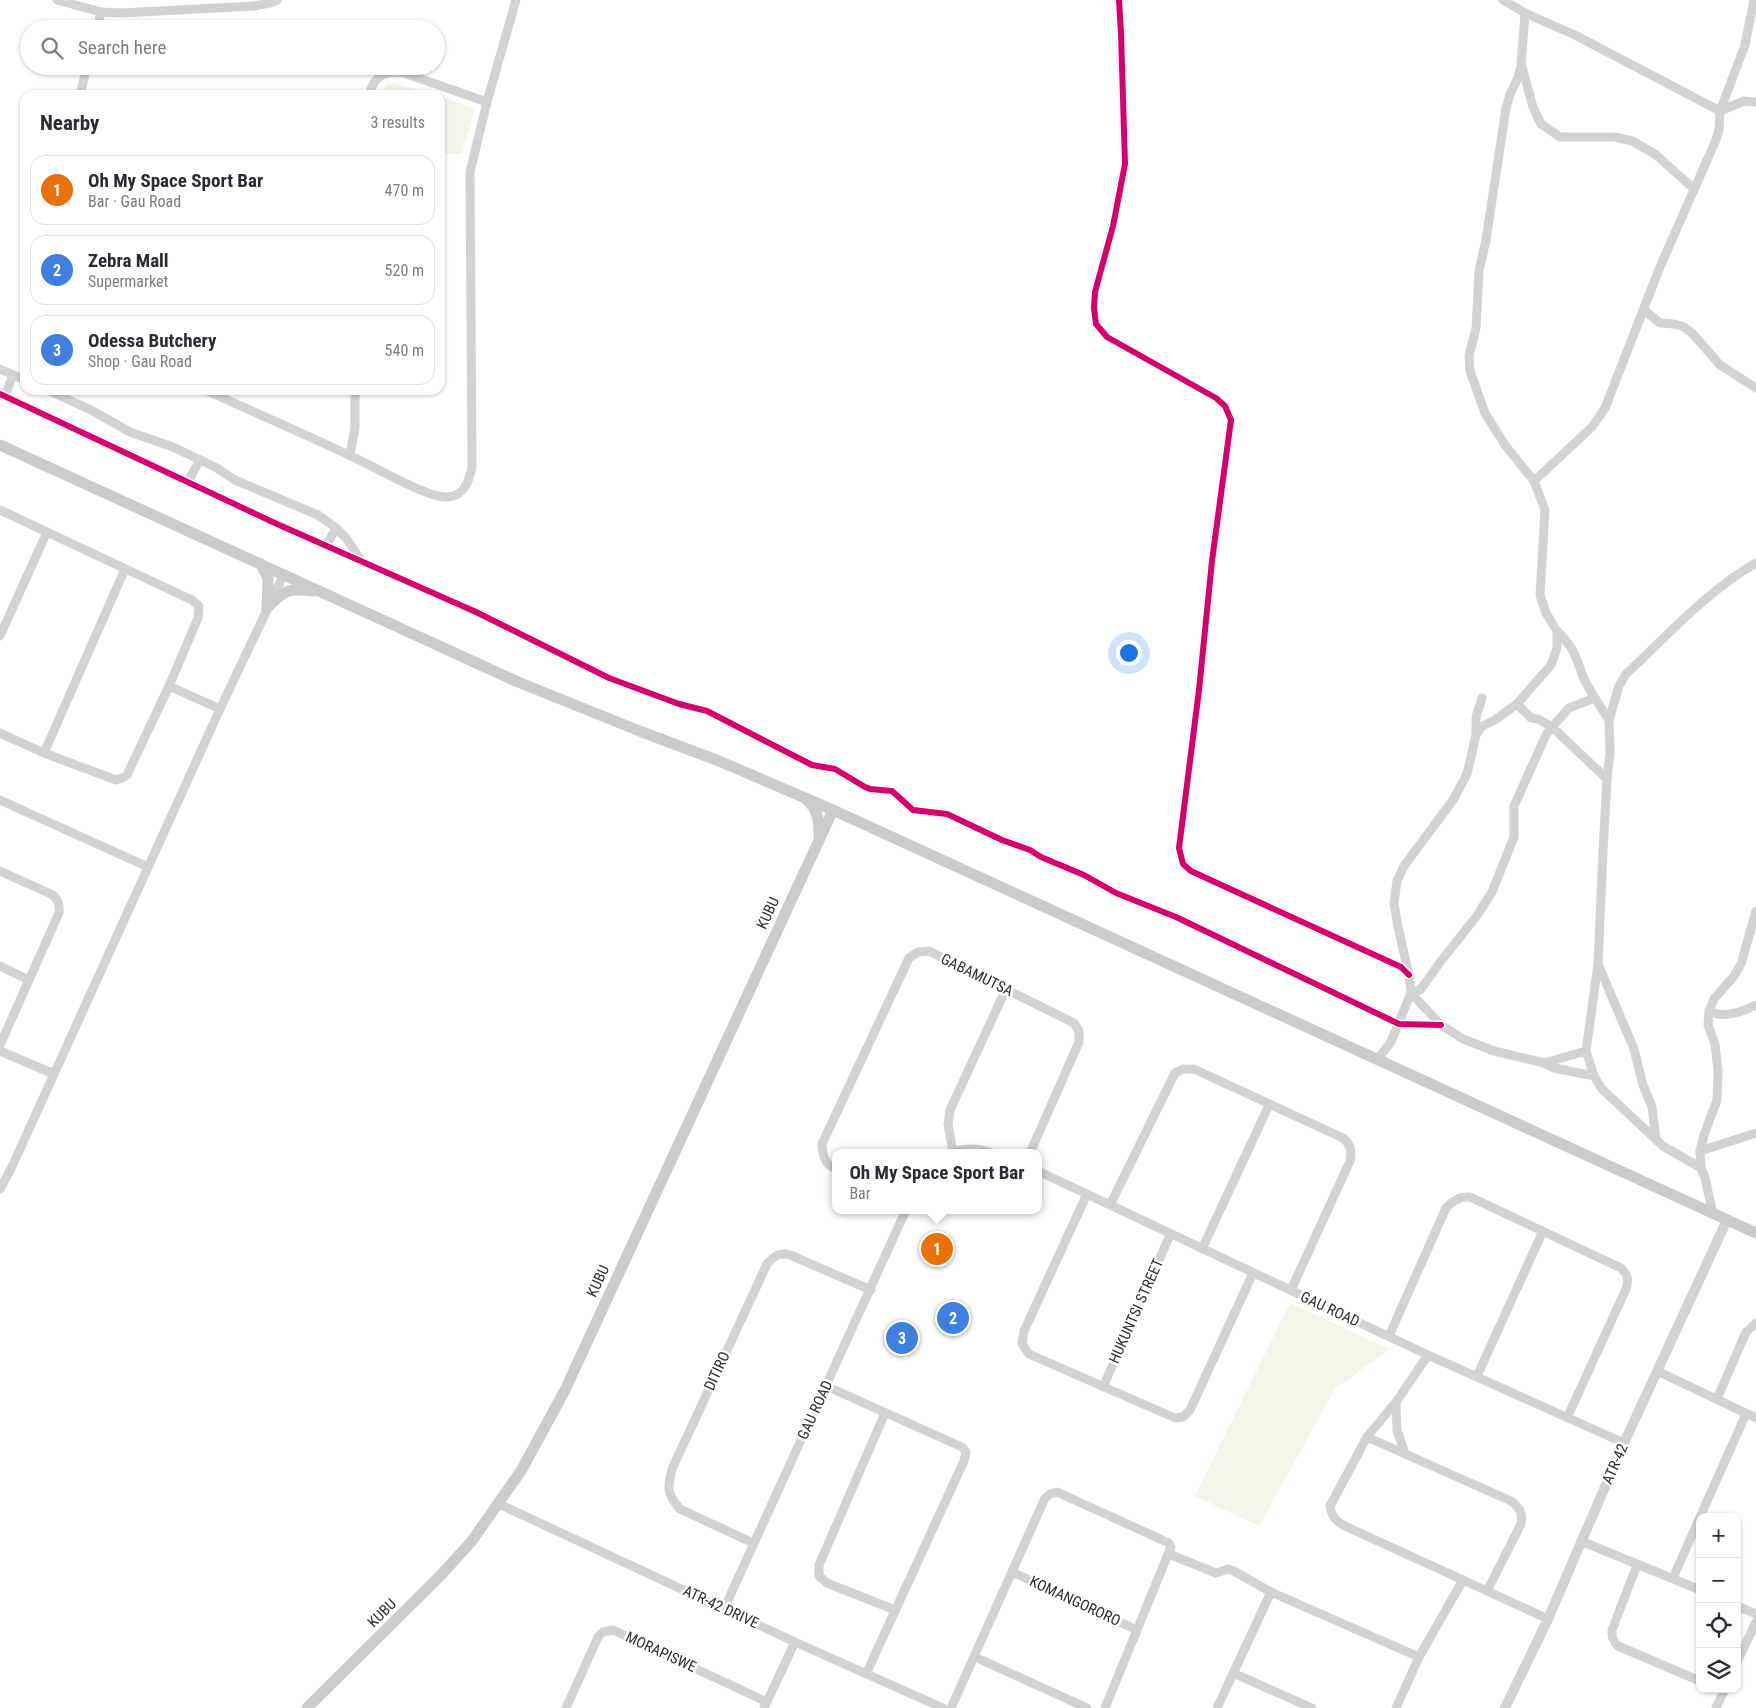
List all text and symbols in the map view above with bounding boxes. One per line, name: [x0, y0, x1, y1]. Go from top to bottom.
search box: [20, 20, 445, 75]
icon: search: [38, 34, 66, 62]
text: Search here: [78, 36, 166, 59]
text: Nearby: [40, 111, 99, 135]
text: 3 results: [370, 113, 425, 132]
text: Oh My Space Sport Bar: [88, 169, 263, 192]
text: 1: [53, 181, 61, 200]
text: 470 m: [385, 181, 424, 200]
text: Bar · Gau Road: [88, 192, 181, 211]
text: Zebra Mall: [88, 249, 169, 272]
text: 2: [53, 261, 61, 280]
text: 520 m: [385, 261, 424, 280]
text: Supermarket: [88, 272, 168, 291]
text: Odessa Butchery: [88, 329, 217, 352]
text: 3: [53, 341, 61, 360]
text: 540 m: [385, 341, 424, 360]
text: Shop · Gau Road: [88, 352, 192, 371]
your location: [1116, 640, 1142, 666]
street label: KUBU: [753, 894, 783, 932]
street label: GABAMUTSA: [938, 950, 1016, 1000]
popup: [832, 1149, 1042, 1214]
text: Oh My Space Sport Bar: [849, 1161, 1025, 1184]
text: Bar: [849, 1184, 871, 1203]
pin: 1: [921, 1230, 953, 1268]
street label: HUKUNTSI STREET: [1105, 1256, 1167, 1366]
street label: KUBU: [583, 1262, 613, 1300]
street label: GAU ROAD: [1298, 1287, 1362, 1331]
pin: 2: [937, 1299, 969, 1337]
pin: 3: [886, 1319, 918, 1357]
street label: DITIRO: [700, 1349, 734, 1393]
street label: GAU ROAD: [793, 1378, 837, 1442]
street label: ATR-42: [1598, 1441, 1632, 1487]
map controls: [1696, 1513, 1741, 1693]
button: +: [1696, 1513, 1741, 1558]
button: −: [1696, 1558, 1741, 1603]
street label: KOMANGORORO: [1027, 1572, 1123, 1630]
street label: ATR-42 DRIVE: [680, 1582, 762, 1632]
street label: KUBU: [364, 1595, 400, 1631]
button: locate: [1696, 1603, 1741, 1648]
street label: MORAPISWE: [623, 1628, 699, 1676]
button: layers: [1696, 1648, 1741, 1693]

